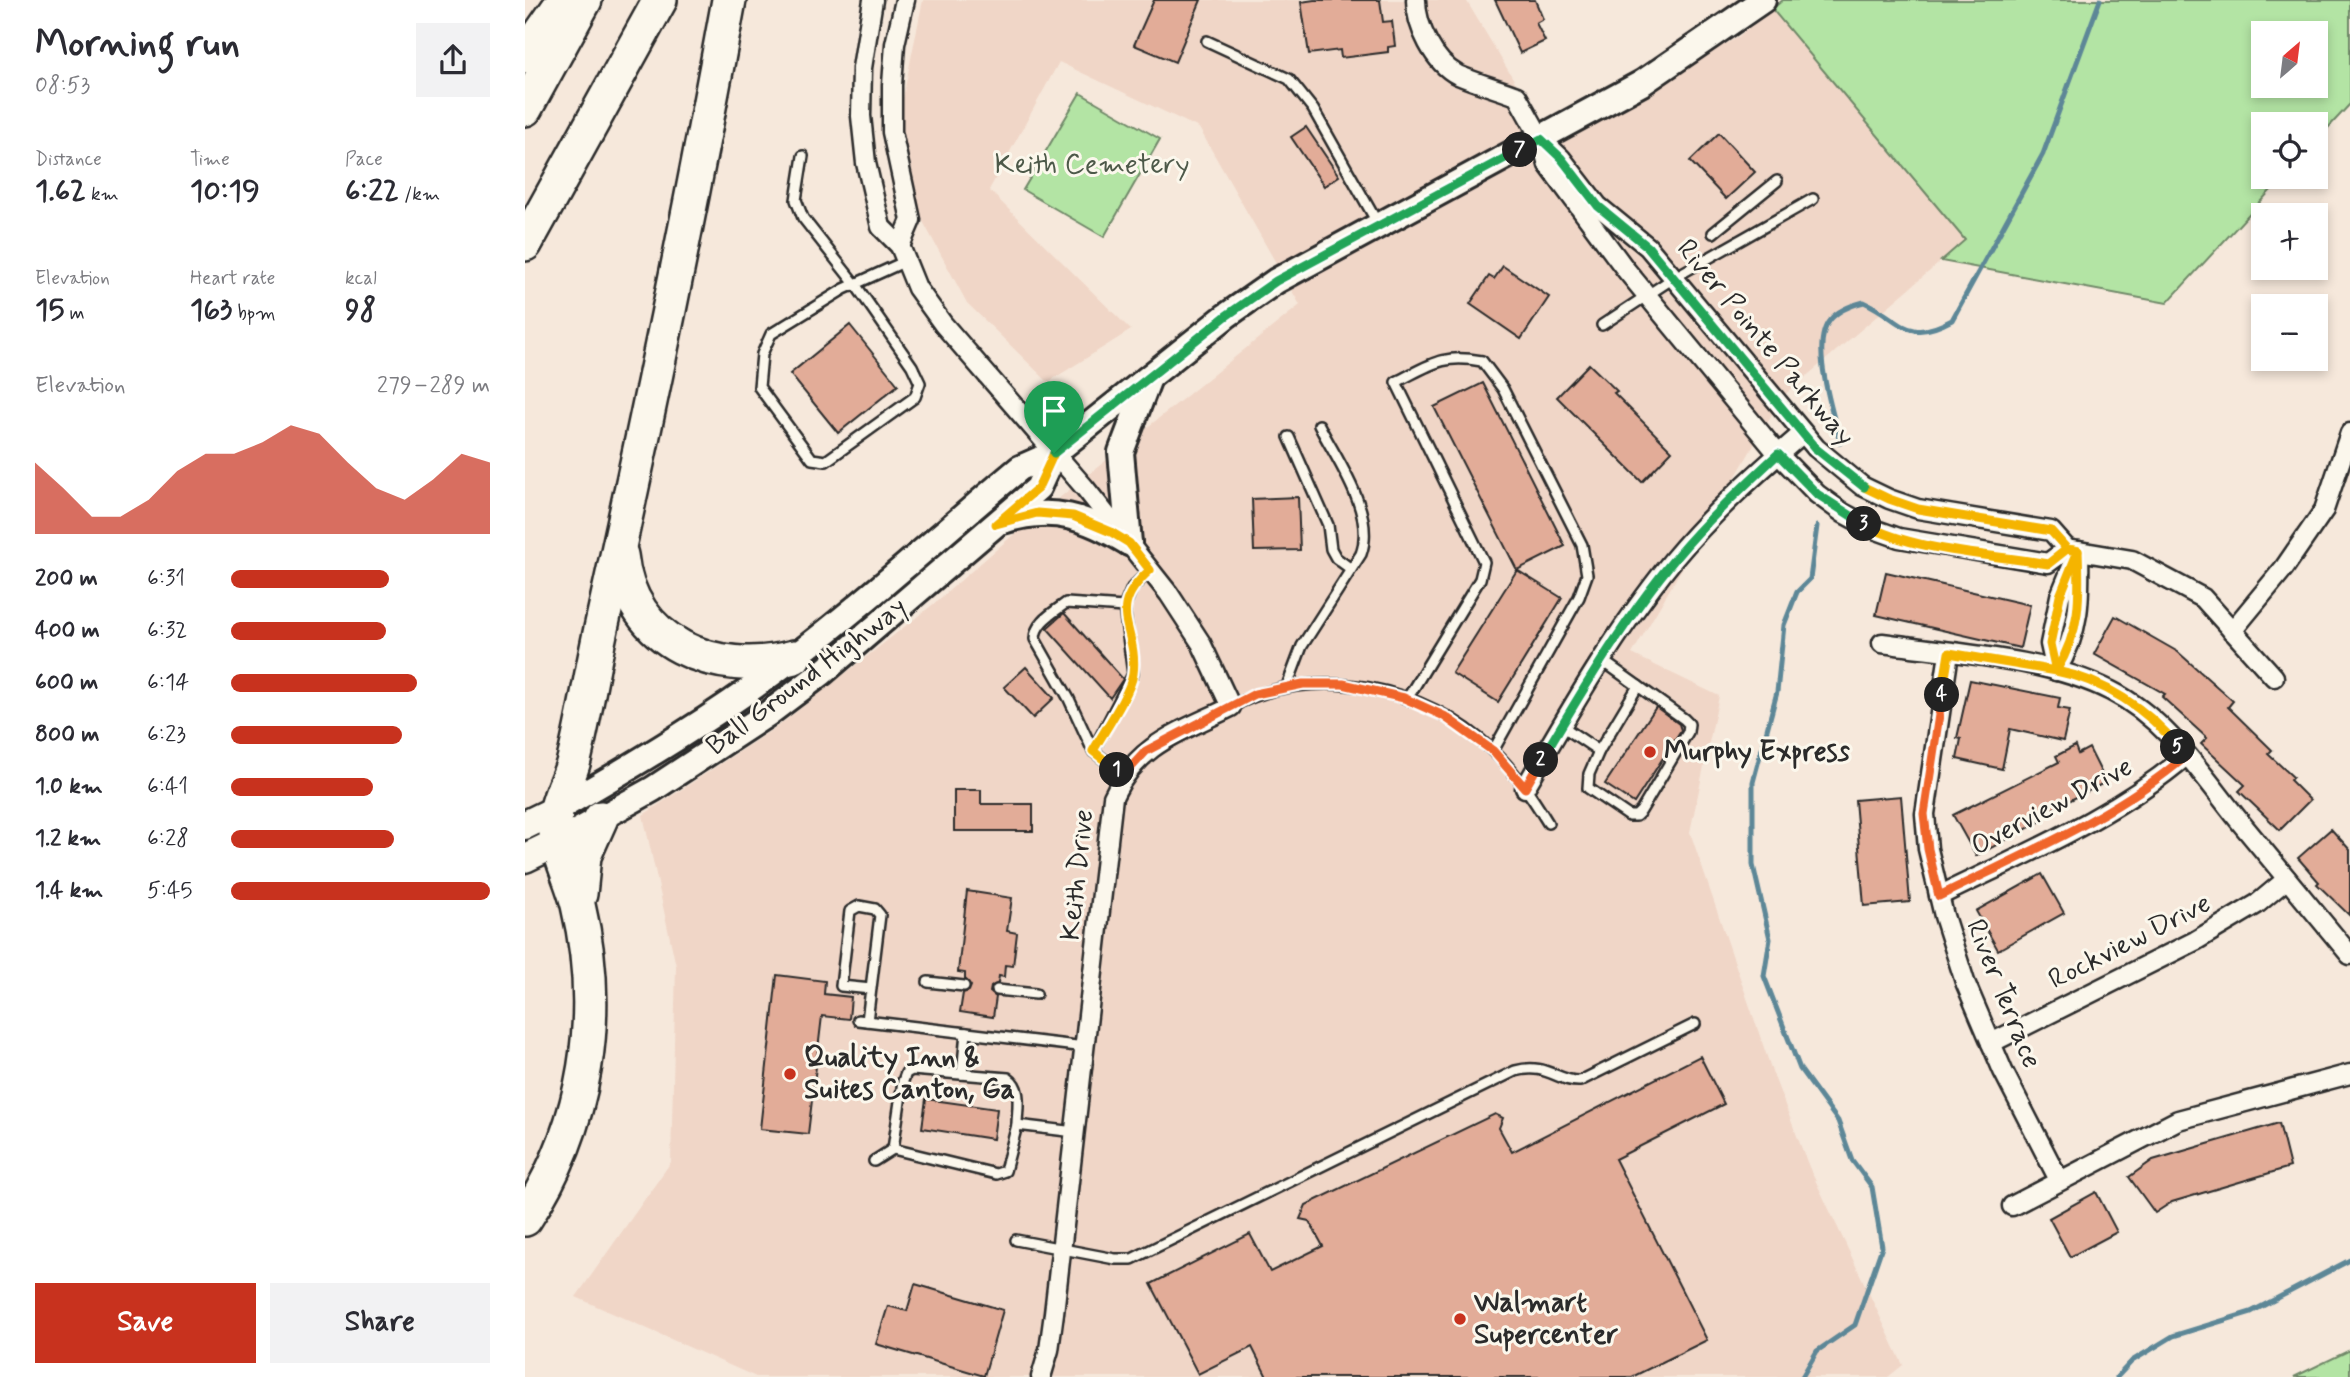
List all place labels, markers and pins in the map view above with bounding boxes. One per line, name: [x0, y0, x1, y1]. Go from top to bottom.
pin: 7: [1503, 132, 1537, 168]
pin: [1024, 381, 1084, 453]
pin: 3: [1847, 506, 1881, 542]
pin: 4: [1925, 678, 1959, 712]
pin: 5: [2161, 730, 2195, 764]
place label: Murphy Express: [1664, 734, 1851, 771]
pin: 2: [1523, 742, 1559, 778]
marker: Murphy Express: [1642, 744, 1658, 760]
pin: 1: [1099, 752, 1135, 788]
place label: Quality Inn & Suites Canton, Ga: [804, 1040, 1015, 1109]
marker: Quality Inn & Suites Canton, Ga: [782, 1066, 798, 1082]
place label: Walmart Supercenter: [1474, 1285, 1619, 1354]
marker: Walmart Supercenter: [1452, 1311, 1468, 1327]

